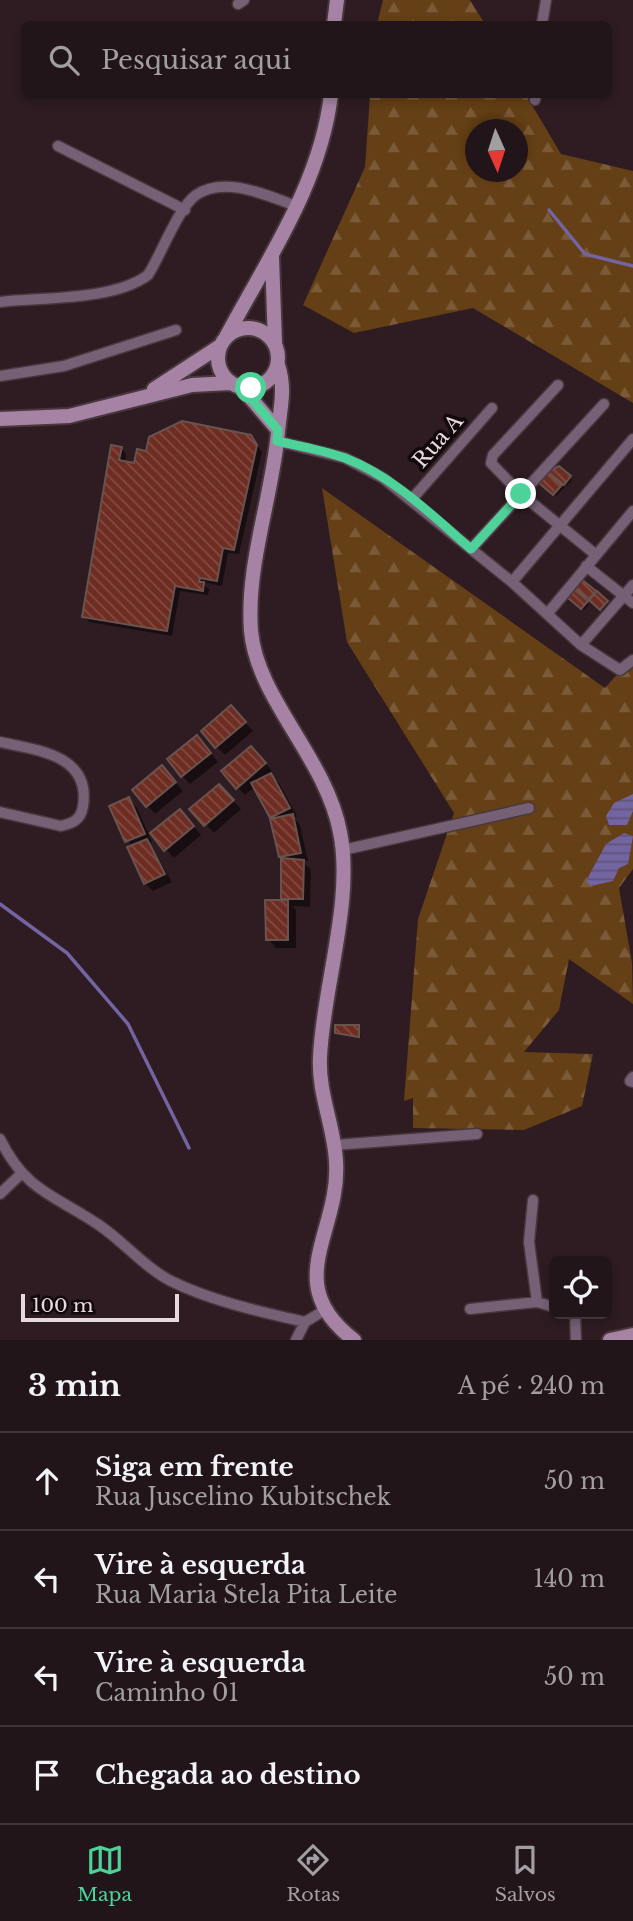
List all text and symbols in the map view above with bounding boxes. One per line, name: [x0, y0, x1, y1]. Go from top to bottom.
search box: [21, 21, 612, 98]
icon: search: [45, 41, 83, 79]
text: Pesquisar aqui: [101, 44, 291, 76]
north arrow: [465, 119, 528, 182]
route start: [235, 372, 266, 403]
street label: Rua A: [407, 408, 469, 473]
route end: [505, 478, 536, 509]
map controls: [549, 1256, 612, 1319]
button: locate: [549, 1256, 612, 1319]
scale bar: [21, 1291, 178, 1323]
text: 100 m: [32, 1294, 93, 1317]
text: 3 min: [28, 1367, 121, 1404]
text: A pé · 240 m: [458, 1372, 605, 1400]
text: Siga em frente: [95, 1451, 294, 1483]
icon: ahead: [28, 1462, 66, 1500]
text: 50 m: [544, 1467, 605, 1495]
text: Rua Juscelino Kubitschek: [95, 1483, 391, 1511]
text: Vire à esquerda: [95, 1549, 306, 1581]
icon: left: [28, 1560, 66, 1598]
text: 140 m: [534, 1565, 605, 1593]
text: Rua Maria Stela Pita Leite: [95, 1581, 398, 1609]
text: Vire à esquerda: [95, 1647, 306, 1679]
icon: left: [28, 1658, 66, 1696]
text: 50 m: [544, 1663, 605, 1691]
text: Caminho 01: [95, 1679, 239, 1707]
icon: arrive: [28, 1756, 66, 1794]
text: Chegada ao destino: [95, 1759, 361, 1791]
tab: Mapa: [77, 1841, 132, 1906]
tab: Rotas: [287, 1841, 340, 1906]
tab: Salvos: [495, 1841, 556, 1906]

